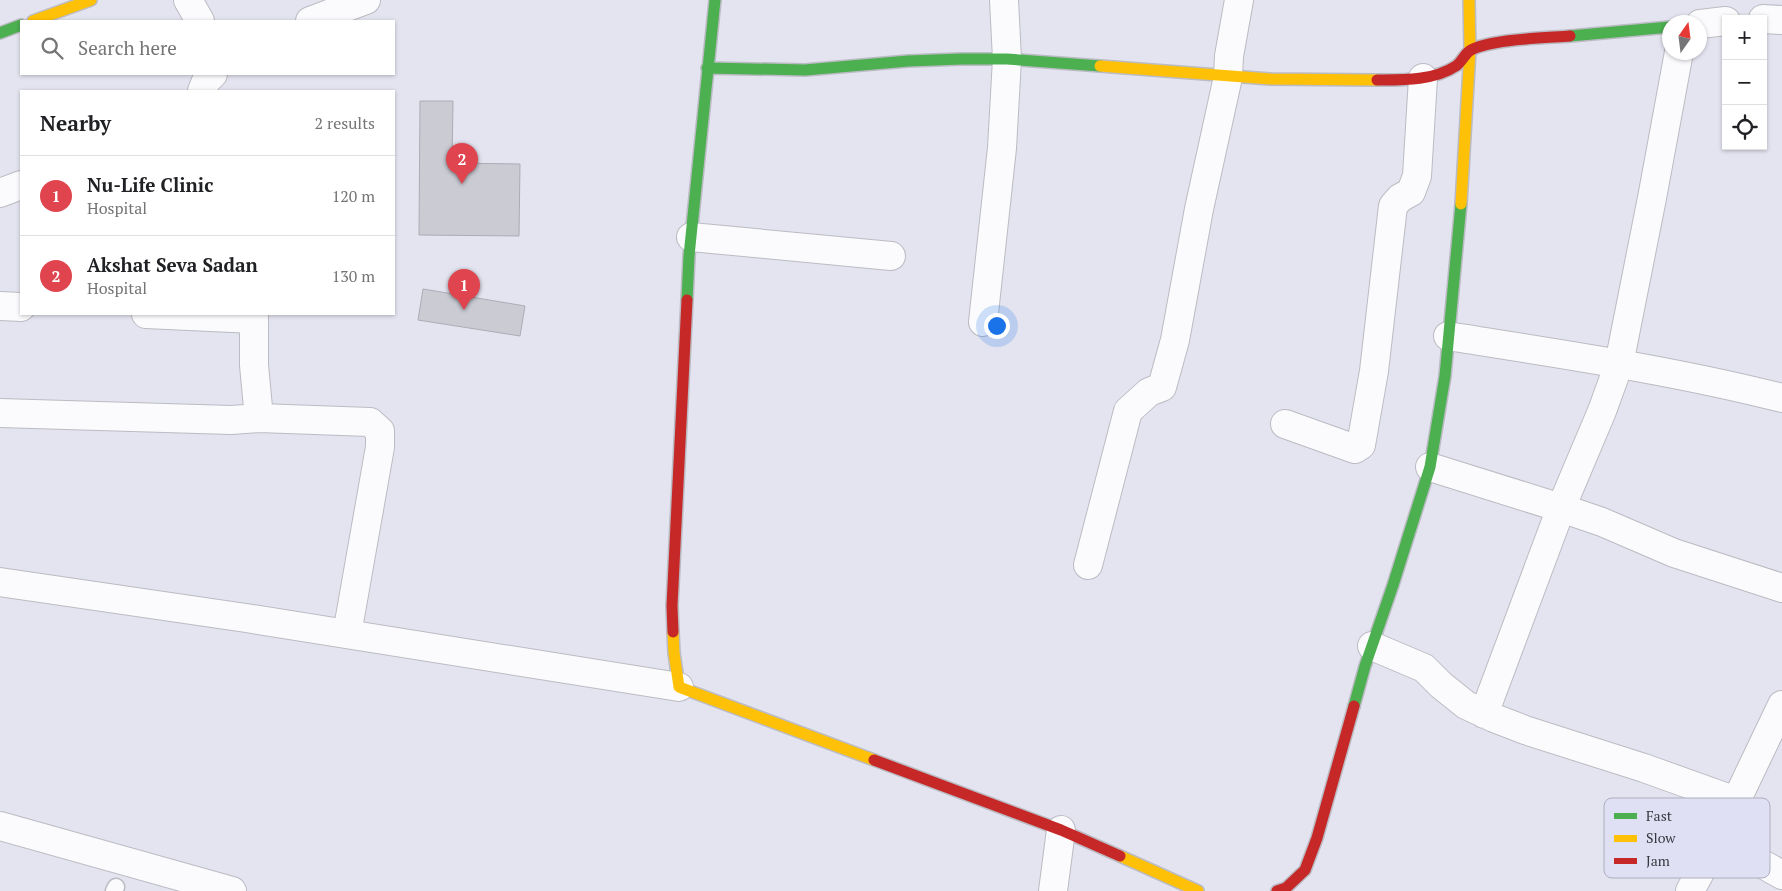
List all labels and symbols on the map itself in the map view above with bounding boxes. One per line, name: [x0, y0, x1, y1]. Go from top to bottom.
north arrow: [1662, 15, 1707, 60]
pin: 2: [446, 143, 478, 184]
pin: 1: [448, 269, 480, 310]
your location: [984, 313, 1010, 339]
legend: [1604, 798, 1770, 878]
text: Fast: [1646, 806, 1673, 825]
text: Slow: [1646, 828, 1676, 847]
text: Jam: [1646, 851, 1670, 870]

